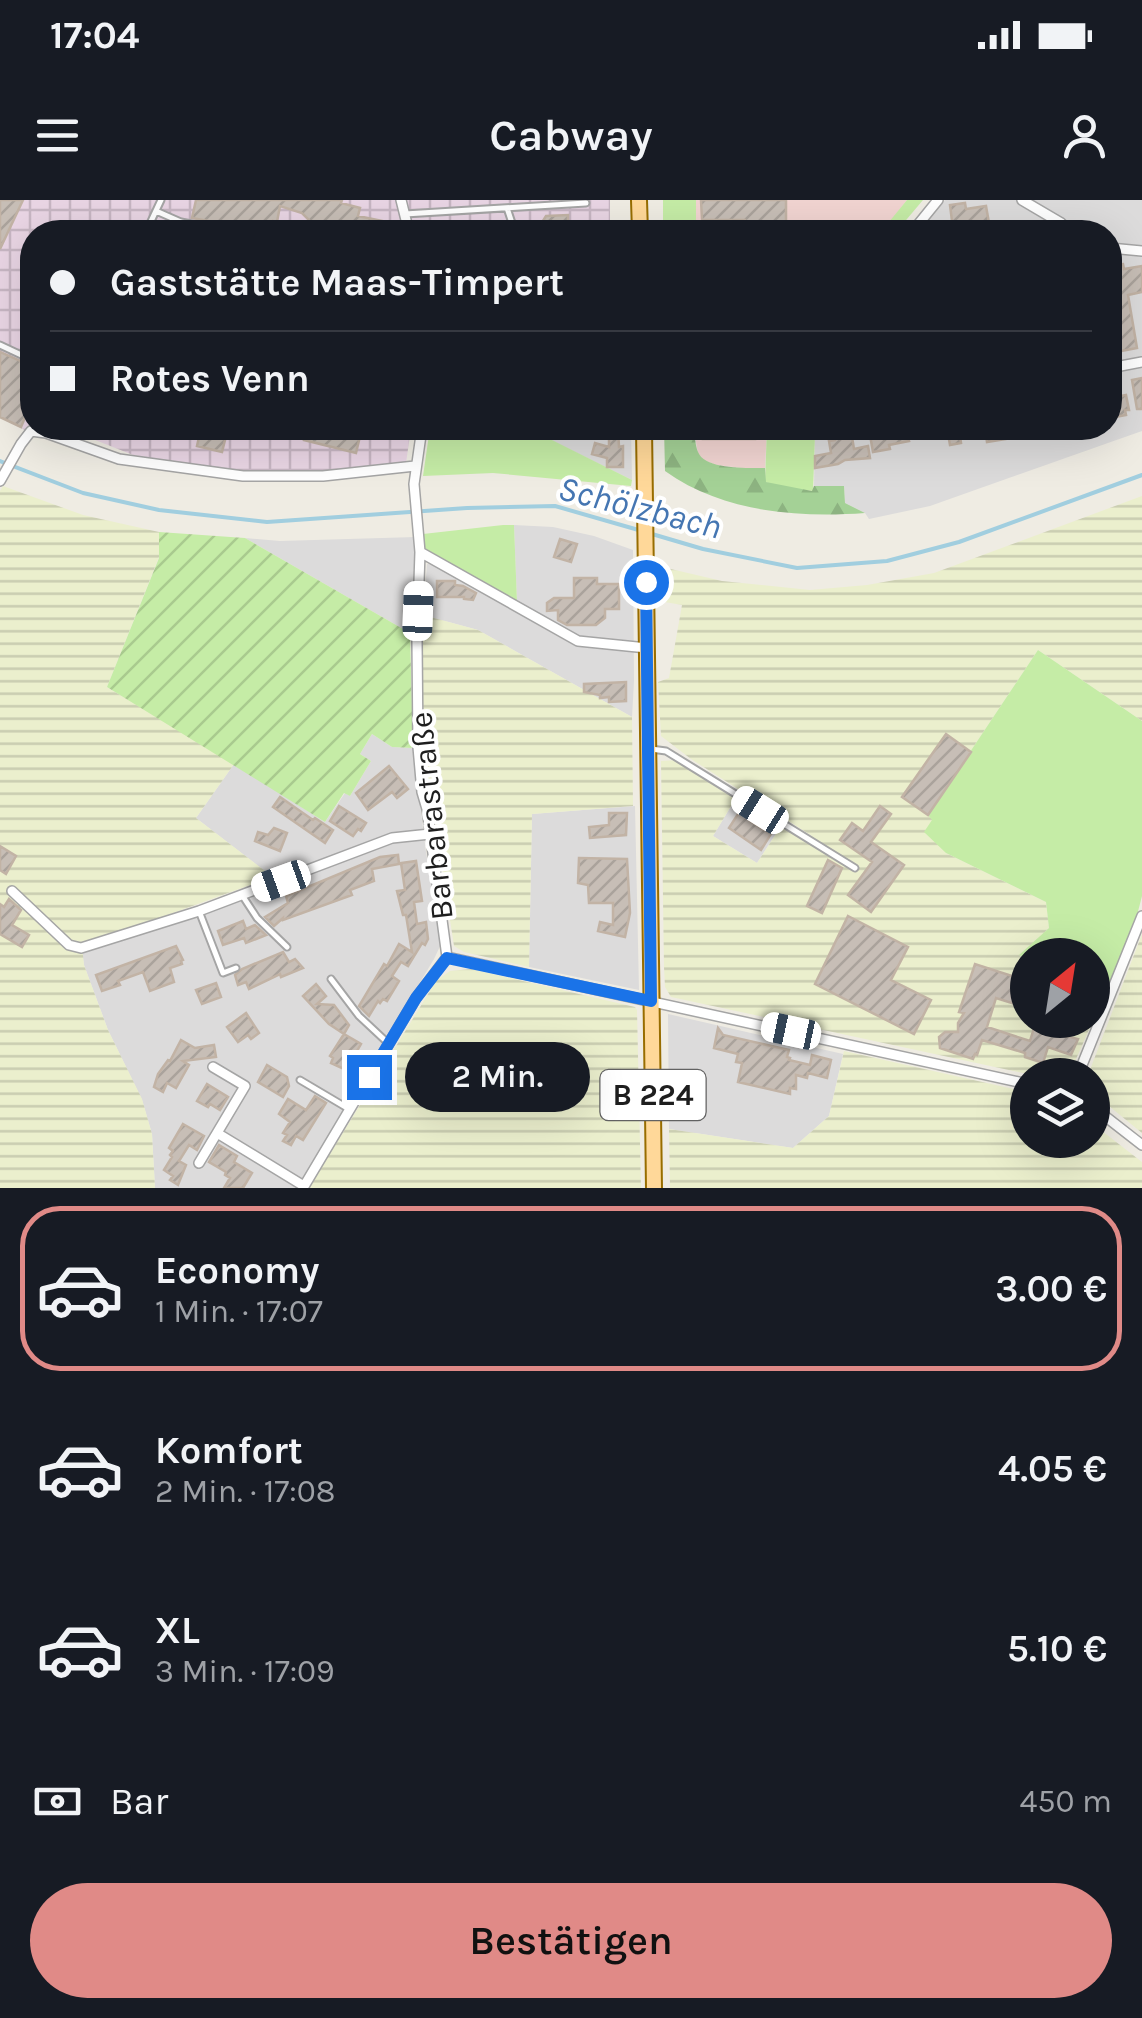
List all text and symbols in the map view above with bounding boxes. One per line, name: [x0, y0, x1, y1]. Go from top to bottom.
text: 17:04: [50, 13, 139, 58]
icon: menu: [30, 108, 85, 163]
icon: person: [1057, 108, 1112, 163]
text: Cabway: [489, 109, 653, 161]
text: Gaststätte Maas-Timpert: [110, 260, 564, 305]
text: Rotes Venn: [110, 356, 310, 401]
water label: Schölzbach: [554, 467, 726, 548]
route start: [624, 560, 669, 605]
car: [402, 580, 434, 642]
street label: Barbarastraße: [402, 710, 461, 922]
car: [727, 781, 793, 839]
car: [248, 857, 314, 905]
north arrow: [1010, 938, 1110, 1038]
map controls: [1010, 938, 1110, 1158]
car: [759, 1010, 823, 1052]
callout: 2 Min.: [404, 1042, 589, 1112]
route end: [347, 1055, 392, 1100]
text: 2 Min.: [452, 1058, 543, 1095]
button: layers: [1010, 1058, 1110, 1158]
road number: B 224: [600, 1070, 706, 1120]
icon: car: [35, 1244, 125, 1334]
text: Economy: [155, 1248, 319, 1293]
text: 3.00 €: [995, 1266, 1107, 1311]
text: 1 Min. · 17:07: [155, 1293, 323, 1330]
icon: car: [35, 1424, 125, 1514]
text: Komfort: [155, 1428, 303, 1473]
text: 4.05 €: [998, 1446, 1107, 1491]
text: 2 Min. · 17:08: [155, 1473, 335, 1510]
icon: car: [35, 1604, 125, 1694]
text: XL: [155, 1608, 200, 1653]
text: 5.10 €: [1007, 1626, 1107, 1671]
text: 3 Min. · 17:09: [155, 1653, 335, 1690]
icon: cash: [30, 1774, 85, 1829]
text: Bar: [110, 1779, 168, 1824]
text: 450 m: [1020, 1783, 1112, 1820]
button: Bestätigen: [30, 1883, 1112, 1998]

